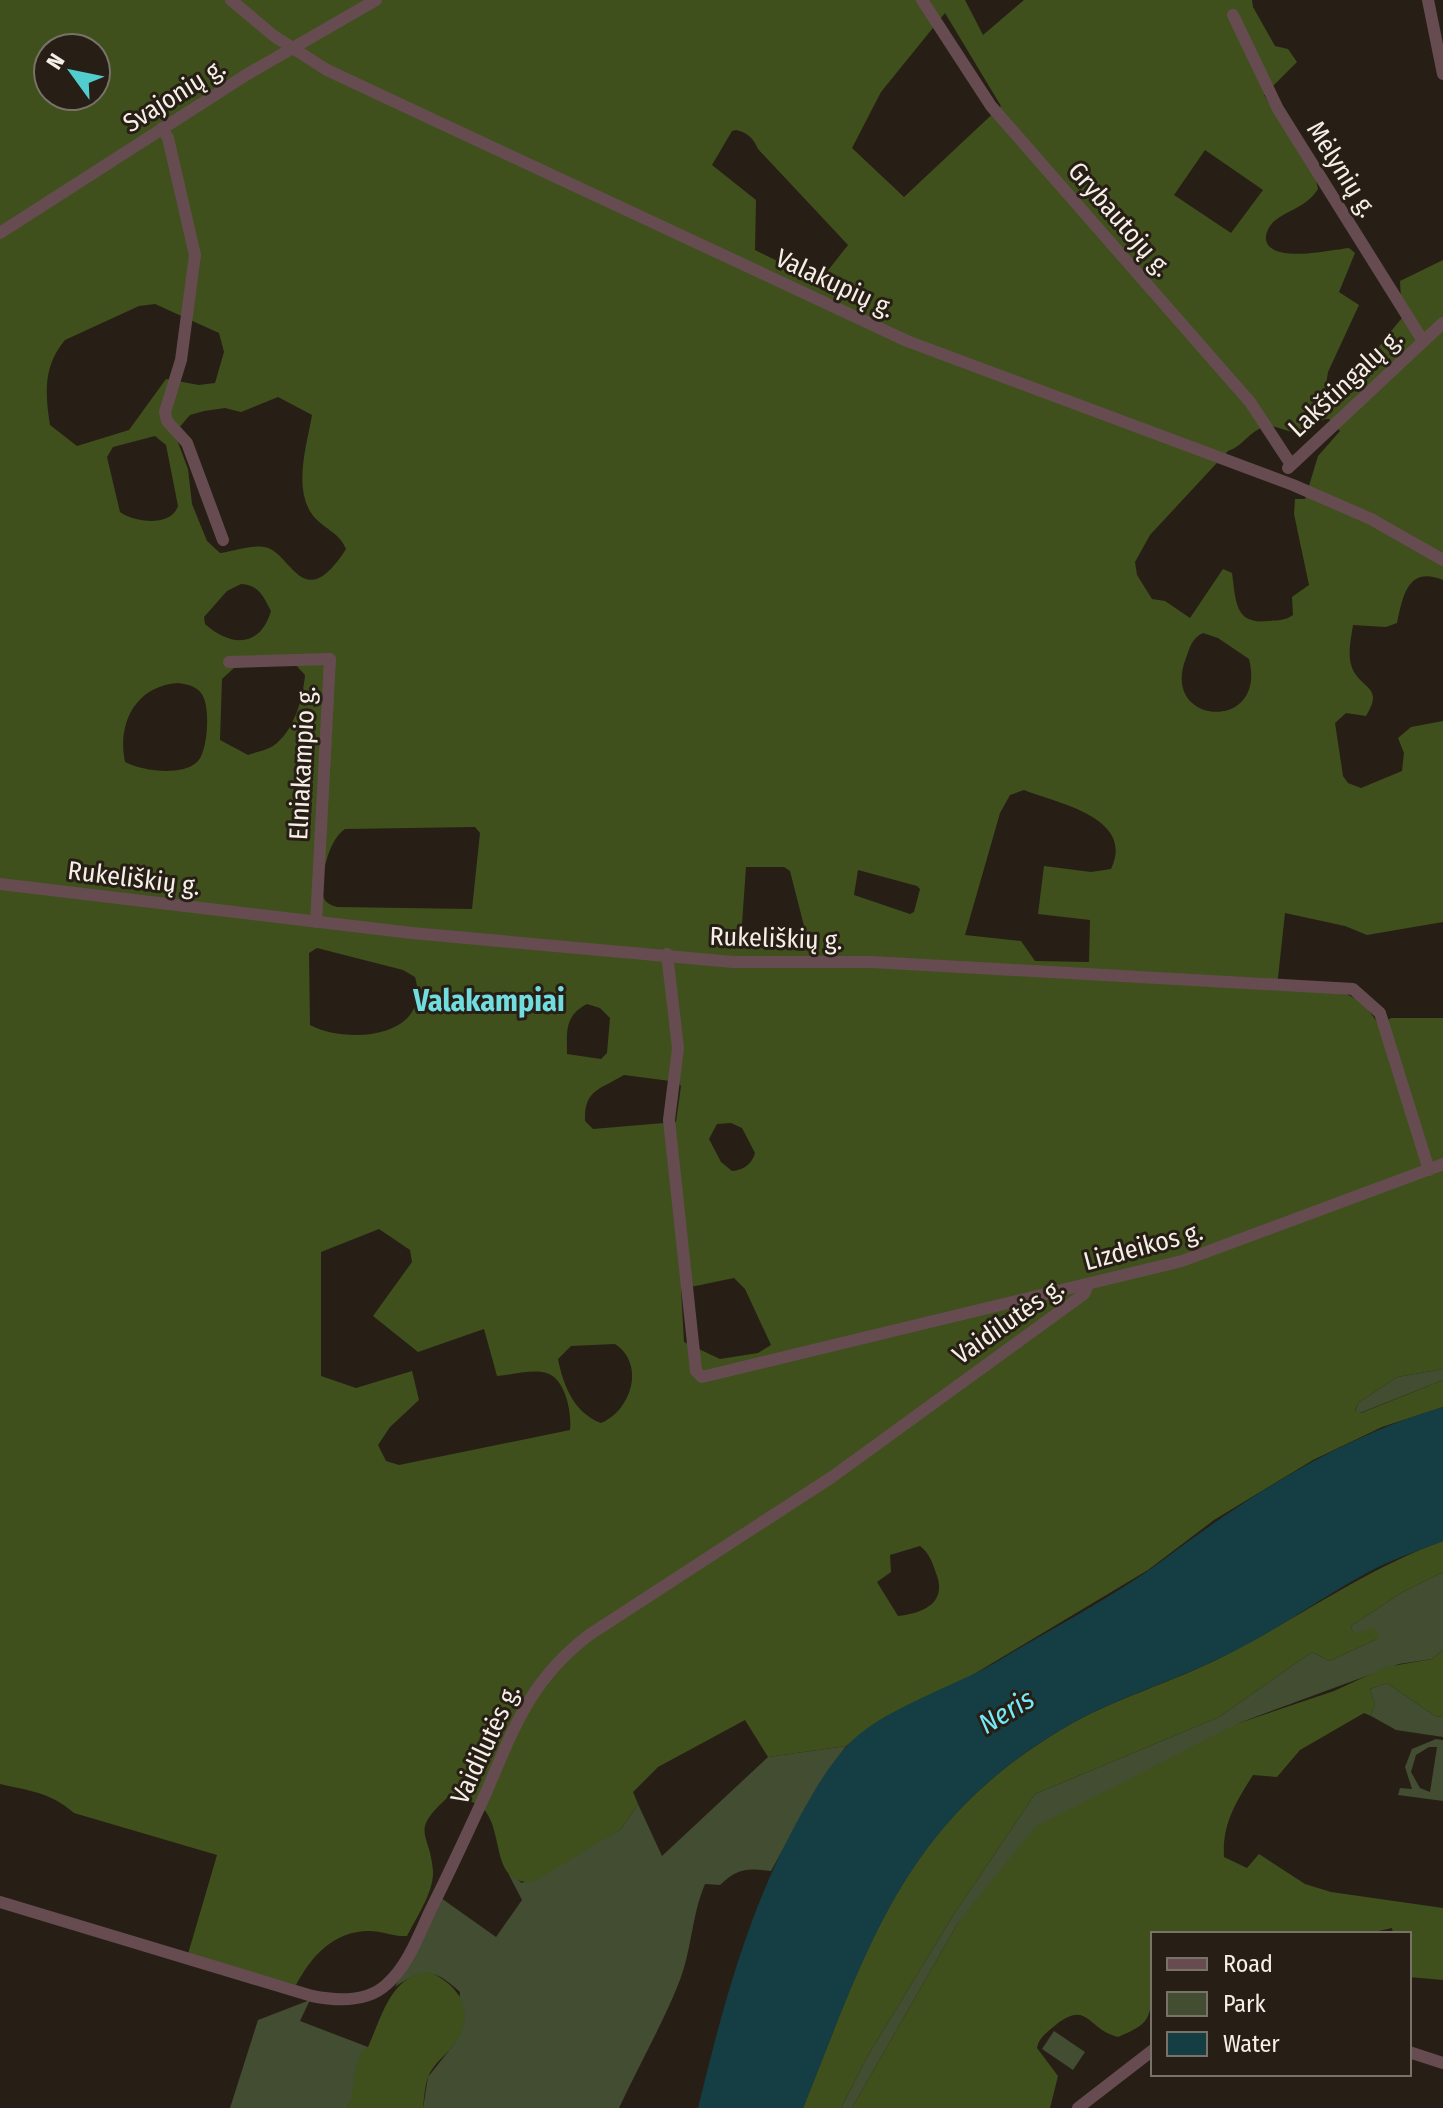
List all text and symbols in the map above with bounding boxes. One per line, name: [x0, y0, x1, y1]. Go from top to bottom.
north arrow: [32, 32, 112, 112]
text: N: [41, 48, 71, 74]
street label: Svajonių g.: [118, 52, 231, 139]
street label: Mėlynių g.: [1300, 116, 1383, 223]
street label: Grybautojų g.: [1062, 156, 1178, 283]
street label: Valakupių g.: [770, 242, 899, 324]
street label: Lakštingalų g.: [1282, 323, 1409, 444]
street label: Elniakampio g.: [283, 685, 322, 841]
street label: Rukeliškių g.: [66, 855, 202, 902]
street label: Rukeliškių g.: [709, 921, 843, 956]
district label: Valakampiai: [412, 983, 565, 1019]
street label: Lizdeikos g.: [1080, 1216, 1206, 1277]
street label: Vaidilutės g.: [947, 1272, 1070, 1371]
street label: Vaidilutės g.: [444, 1680, 527, 1809]
water label: Neris: [973, 1682, 1040, 1741]
legend: [1151, 1932, 1411, 2076]
text: Road: [1223, 1950, 1273, 1978]
text: Park: [1223, 1990, 1266, 2018]
text: Water: [1223, 2030, 1280, 2058]

